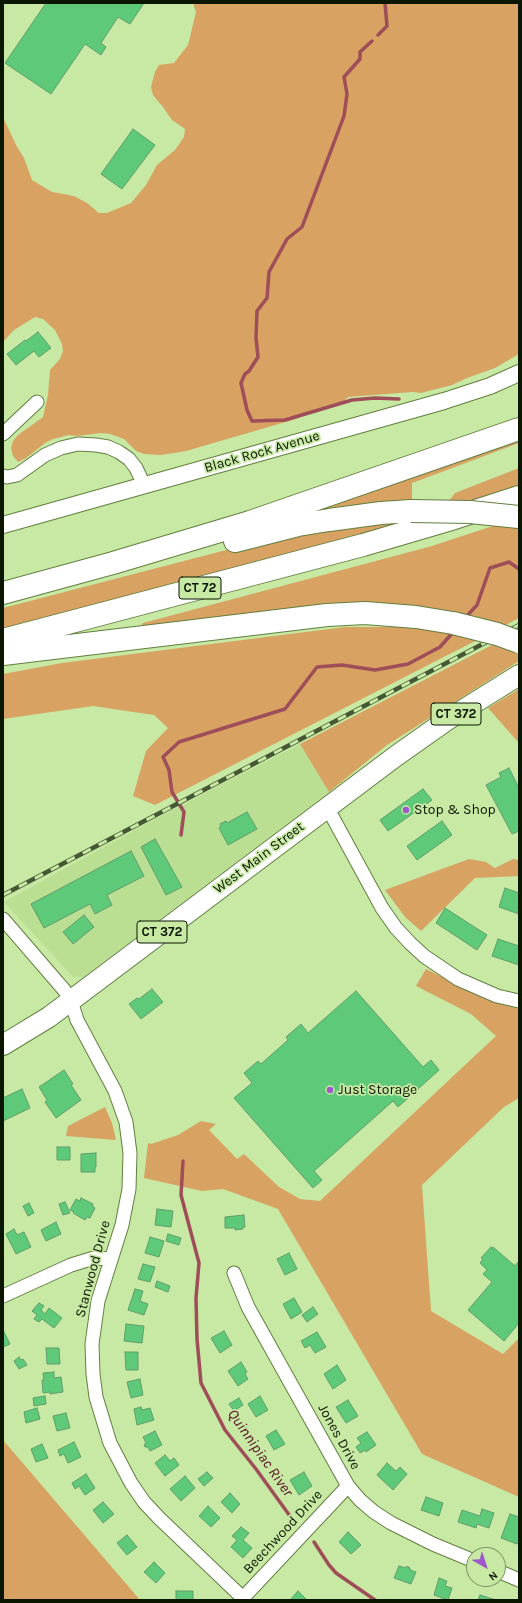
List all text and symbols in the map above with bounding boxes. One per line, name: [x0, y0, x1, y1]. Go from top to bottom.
street label: Black Rock Avenue: [202, 427, 322, 477]
road number: CT 72: [179, 577, 221, 599]
road number: CT 372: [431, 703, 481, 725]
place label: Stop & Shop: [414, 802, 496, 818]
marker: Stop & Shop: [401, 805, 411, 815]
street label: West Main Street: [210, 818, 308, 898]
road number: CT 372: [137, 921, 187, 943]
place label: Just Storage: [338, 1082, 417, 1098]
marker: Just Storage: [325, 1085, 335, 1095]
street label: Stanwood Drive: [72, 1219, 114, 1319]
street label: Jones Drive: [314, 1401, 364, 1473]
water label: Quinnipiac River: [223, 1406, 297, 1500]
street label: Beechwood Drive: [240, 1487, 326, 1577]
north arrow: [466, 1547, 506, 1587]
text: N: [486, 1568, 500, 1583]

